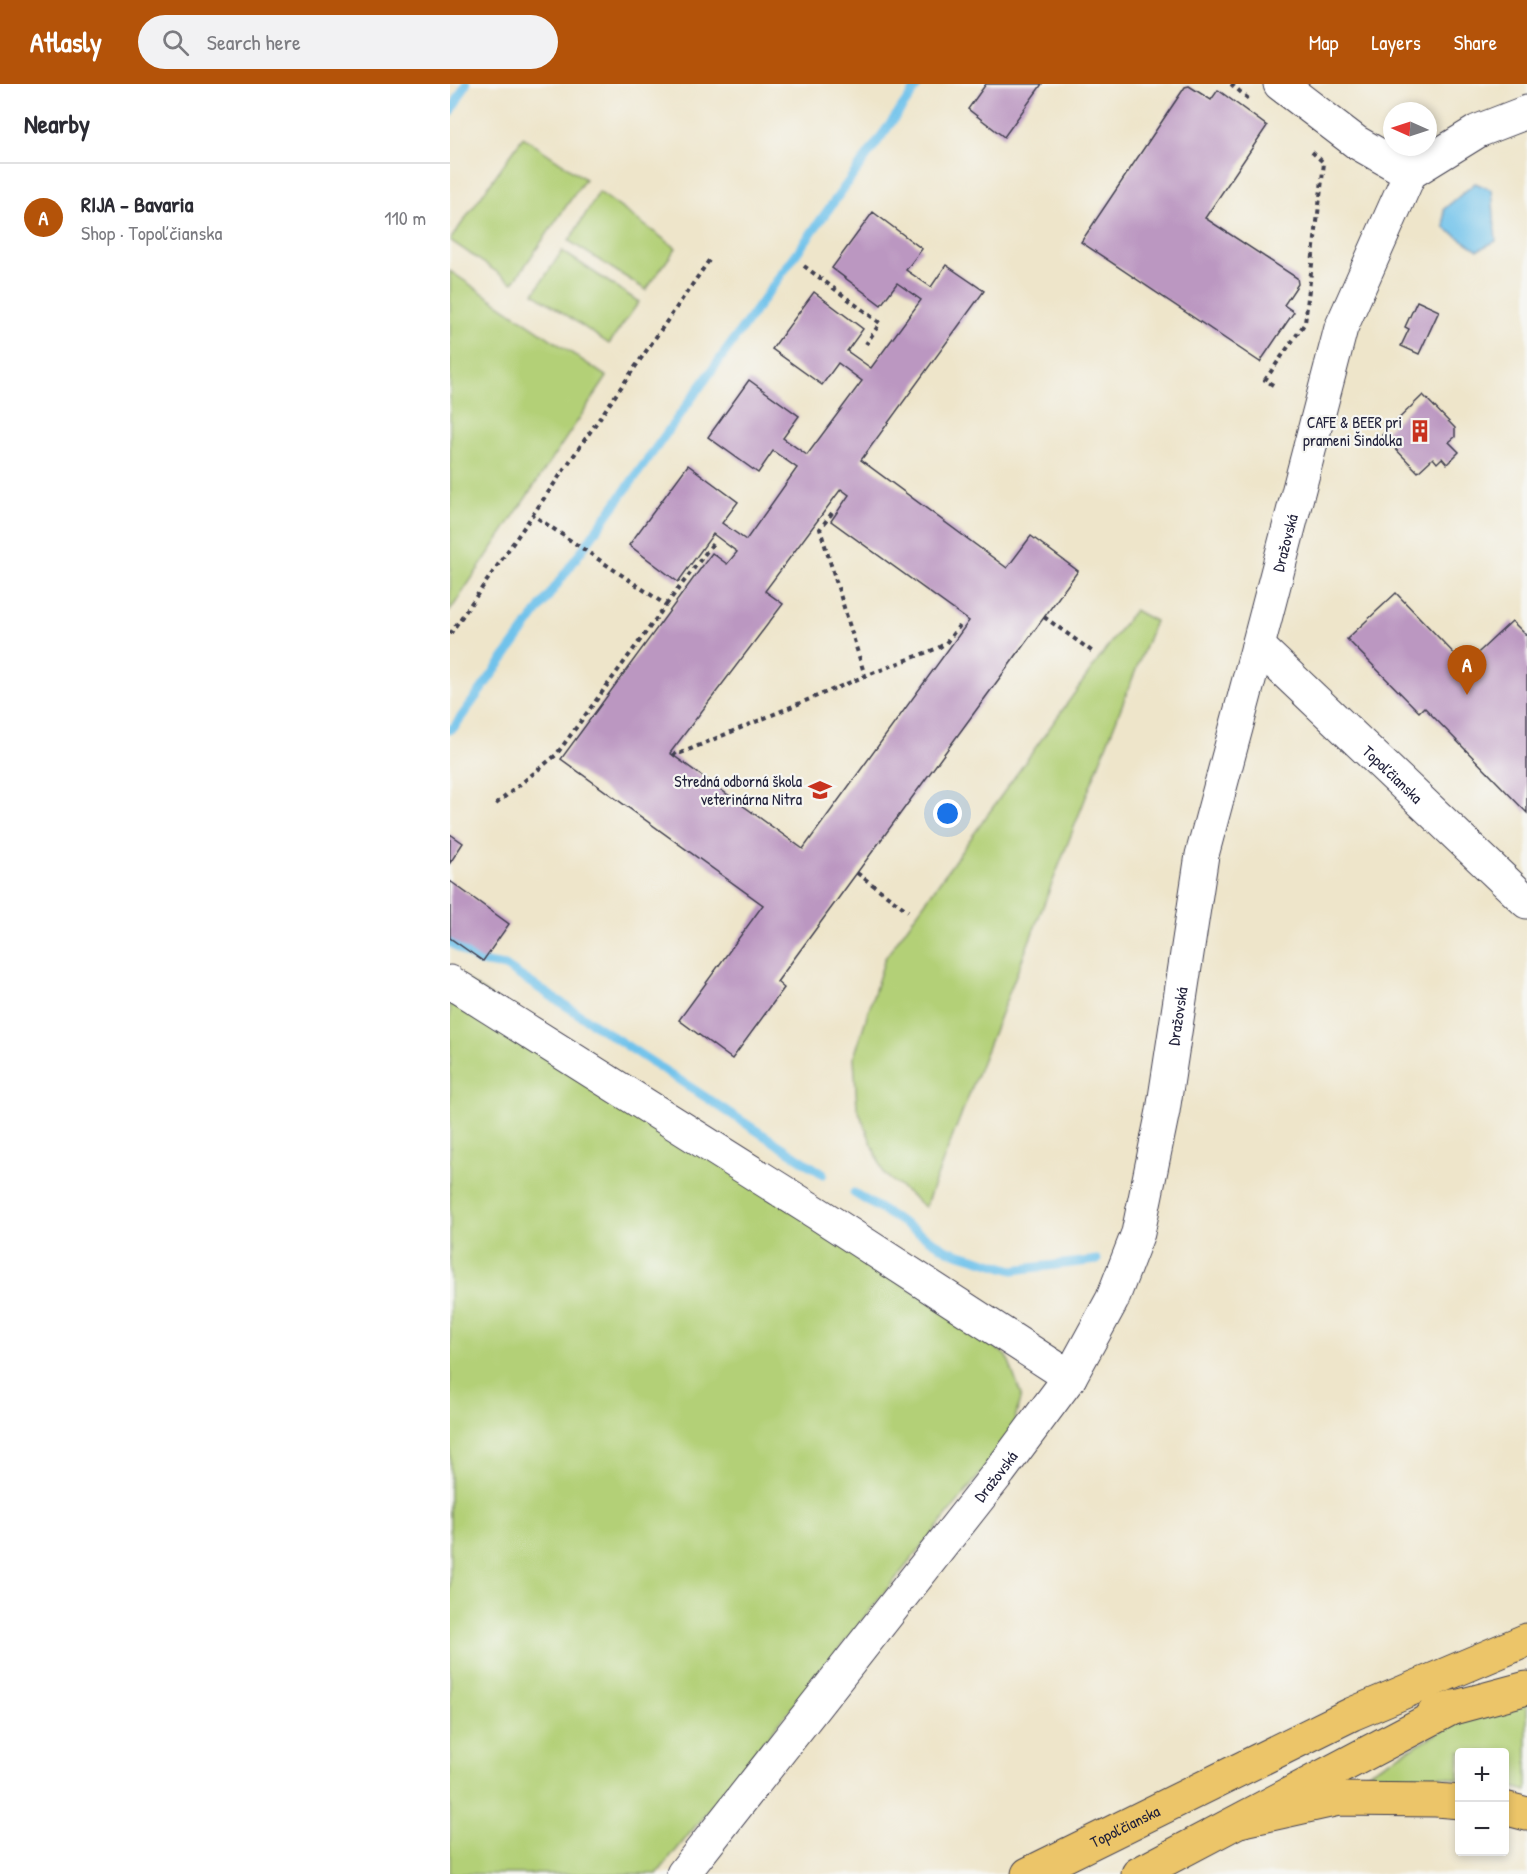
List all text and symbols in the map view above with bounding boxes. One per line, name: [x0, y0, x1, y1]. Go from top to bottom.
search box: [138, 15, 558, 69]
text: Atlasly: [30, 23, 102, 61]
icon: search: [159, 26, 192, 59]
text: Search here: [207, 27, 301, 57]
text: Map: [1309, 28, 1338, 57]
text: Layers: [1371, 28, 1421, 57]
text: Share: [1454, 28, 1497, 57]
north arrow: [1383, 102, 1437, 156]
text: Nearby: [24, 106, 90, 141]
text: RIJA - Bavaria: [81, 189, 193, 219]
text: A: [39, 204, 48, 231]
text: 110 m: [384, 204, 426, 231]
text: Shop · Topoľčianska: [81, 219, 222, 246]
place label: CAFE & BEER pri prameni Šindolka: [1303, 411, 1402, 451]
building icon: CAFE & BEER pri prameni Šindolka: [1407, 418, 1433, 444]
street label: Dražovská: [1267, 512, 1303, 574]
pin: A: [1448, 646, 1486, 695]
street label: Topoľčianska: [1358, 740, 1428, 808]
place label: Stredná odborná škola veterinárna Nitra: [674, 770, 802, 810]
school or university icon: Stredná odborná škola veterinárna Nitra: [807, 777, 833, 803]
your location: [933, 799, 962, 828]
street label: Dražovská: [1162, 985, 1193, 1047]
street label: Dražovská: [969, 1446, 1022, 1506]
map controls: [1455, 1748, 1509, 1856]
button: +: [1455, 1748, 1509, 1802]
street label: Topoľčianska: [1086, 1800, 1163, 1853]
button: −: [1455, 1802, 1509, 1856]

